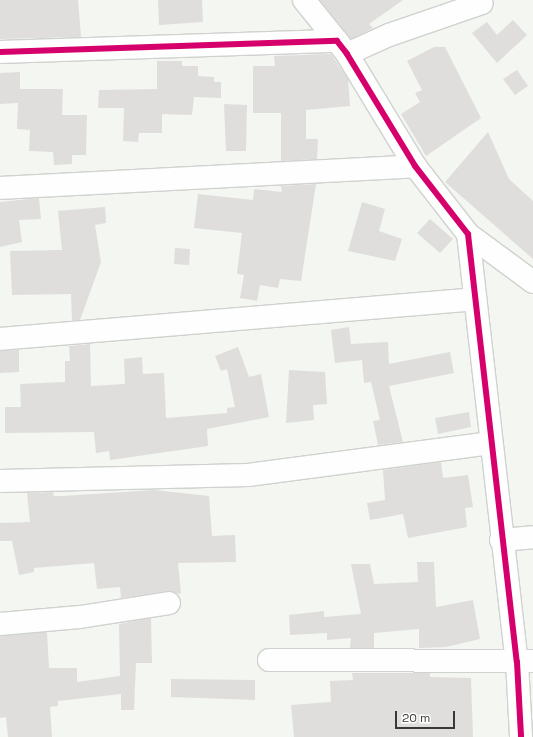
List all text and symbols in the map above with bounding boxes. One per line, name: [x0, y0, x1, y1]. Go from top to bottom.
scale bar: [397, 703, 457, 729]
text: 20 m: [402, 710, 430, 726]

